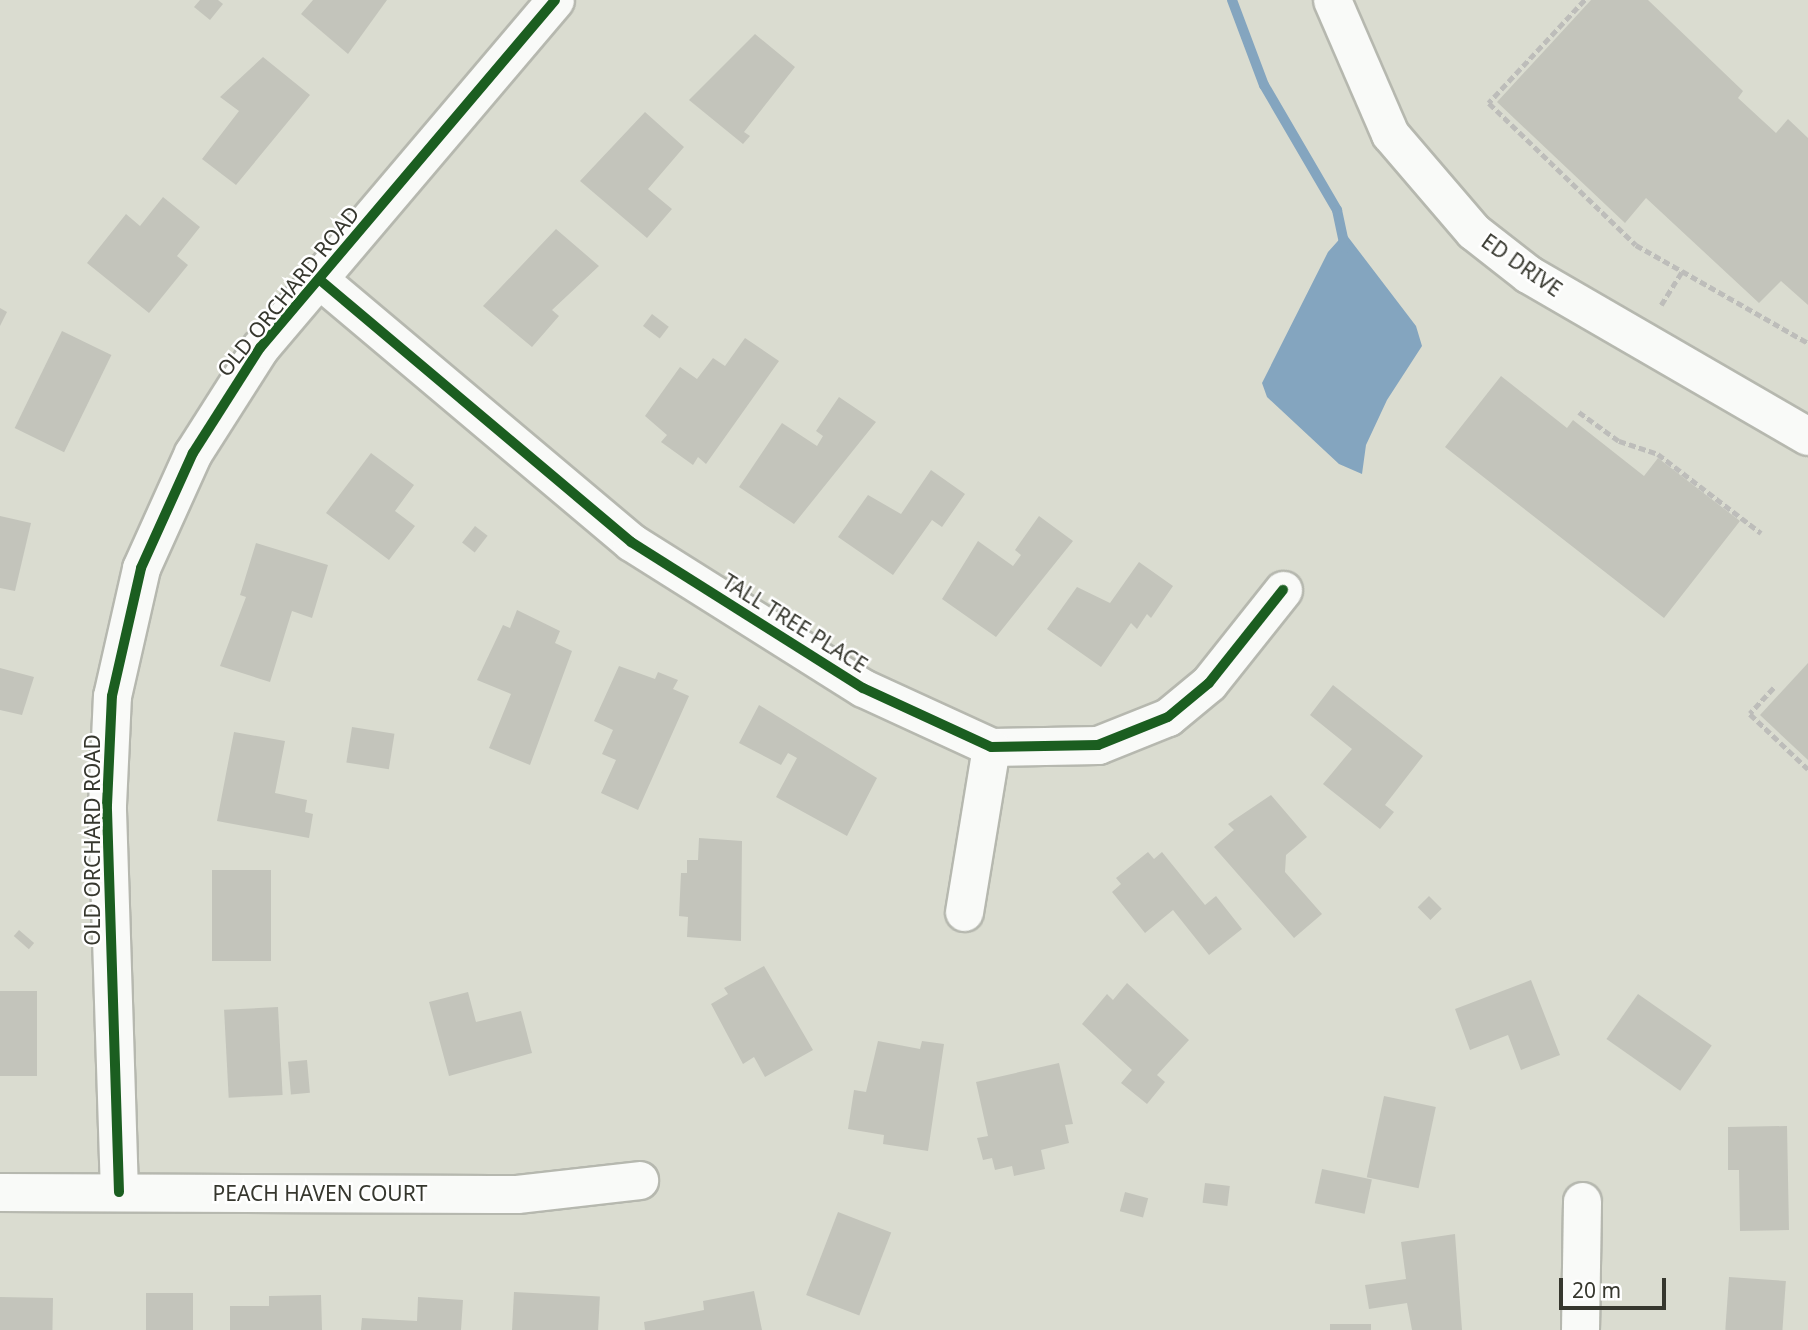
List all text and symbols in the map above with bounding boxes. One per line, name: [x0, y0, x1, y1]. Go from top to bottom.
street label: OLD ORCHARD ROAD: [212, 201, 364, 381]
street label: ED DRIVE: [1477, 228, 1567, 302]
street label: TALL TREE PLACE: [718, 568, 872, 678]
street label: OLD ORCHARD ROAD: [79, 734, 105, 946]
street label: PEACH HAVEN COURT: [213, 1180, 427, 1206]
scale bar: [1563, 1264, 1670, 1308]
text: 20 m: [1572, 1276, 1621, 1304]

